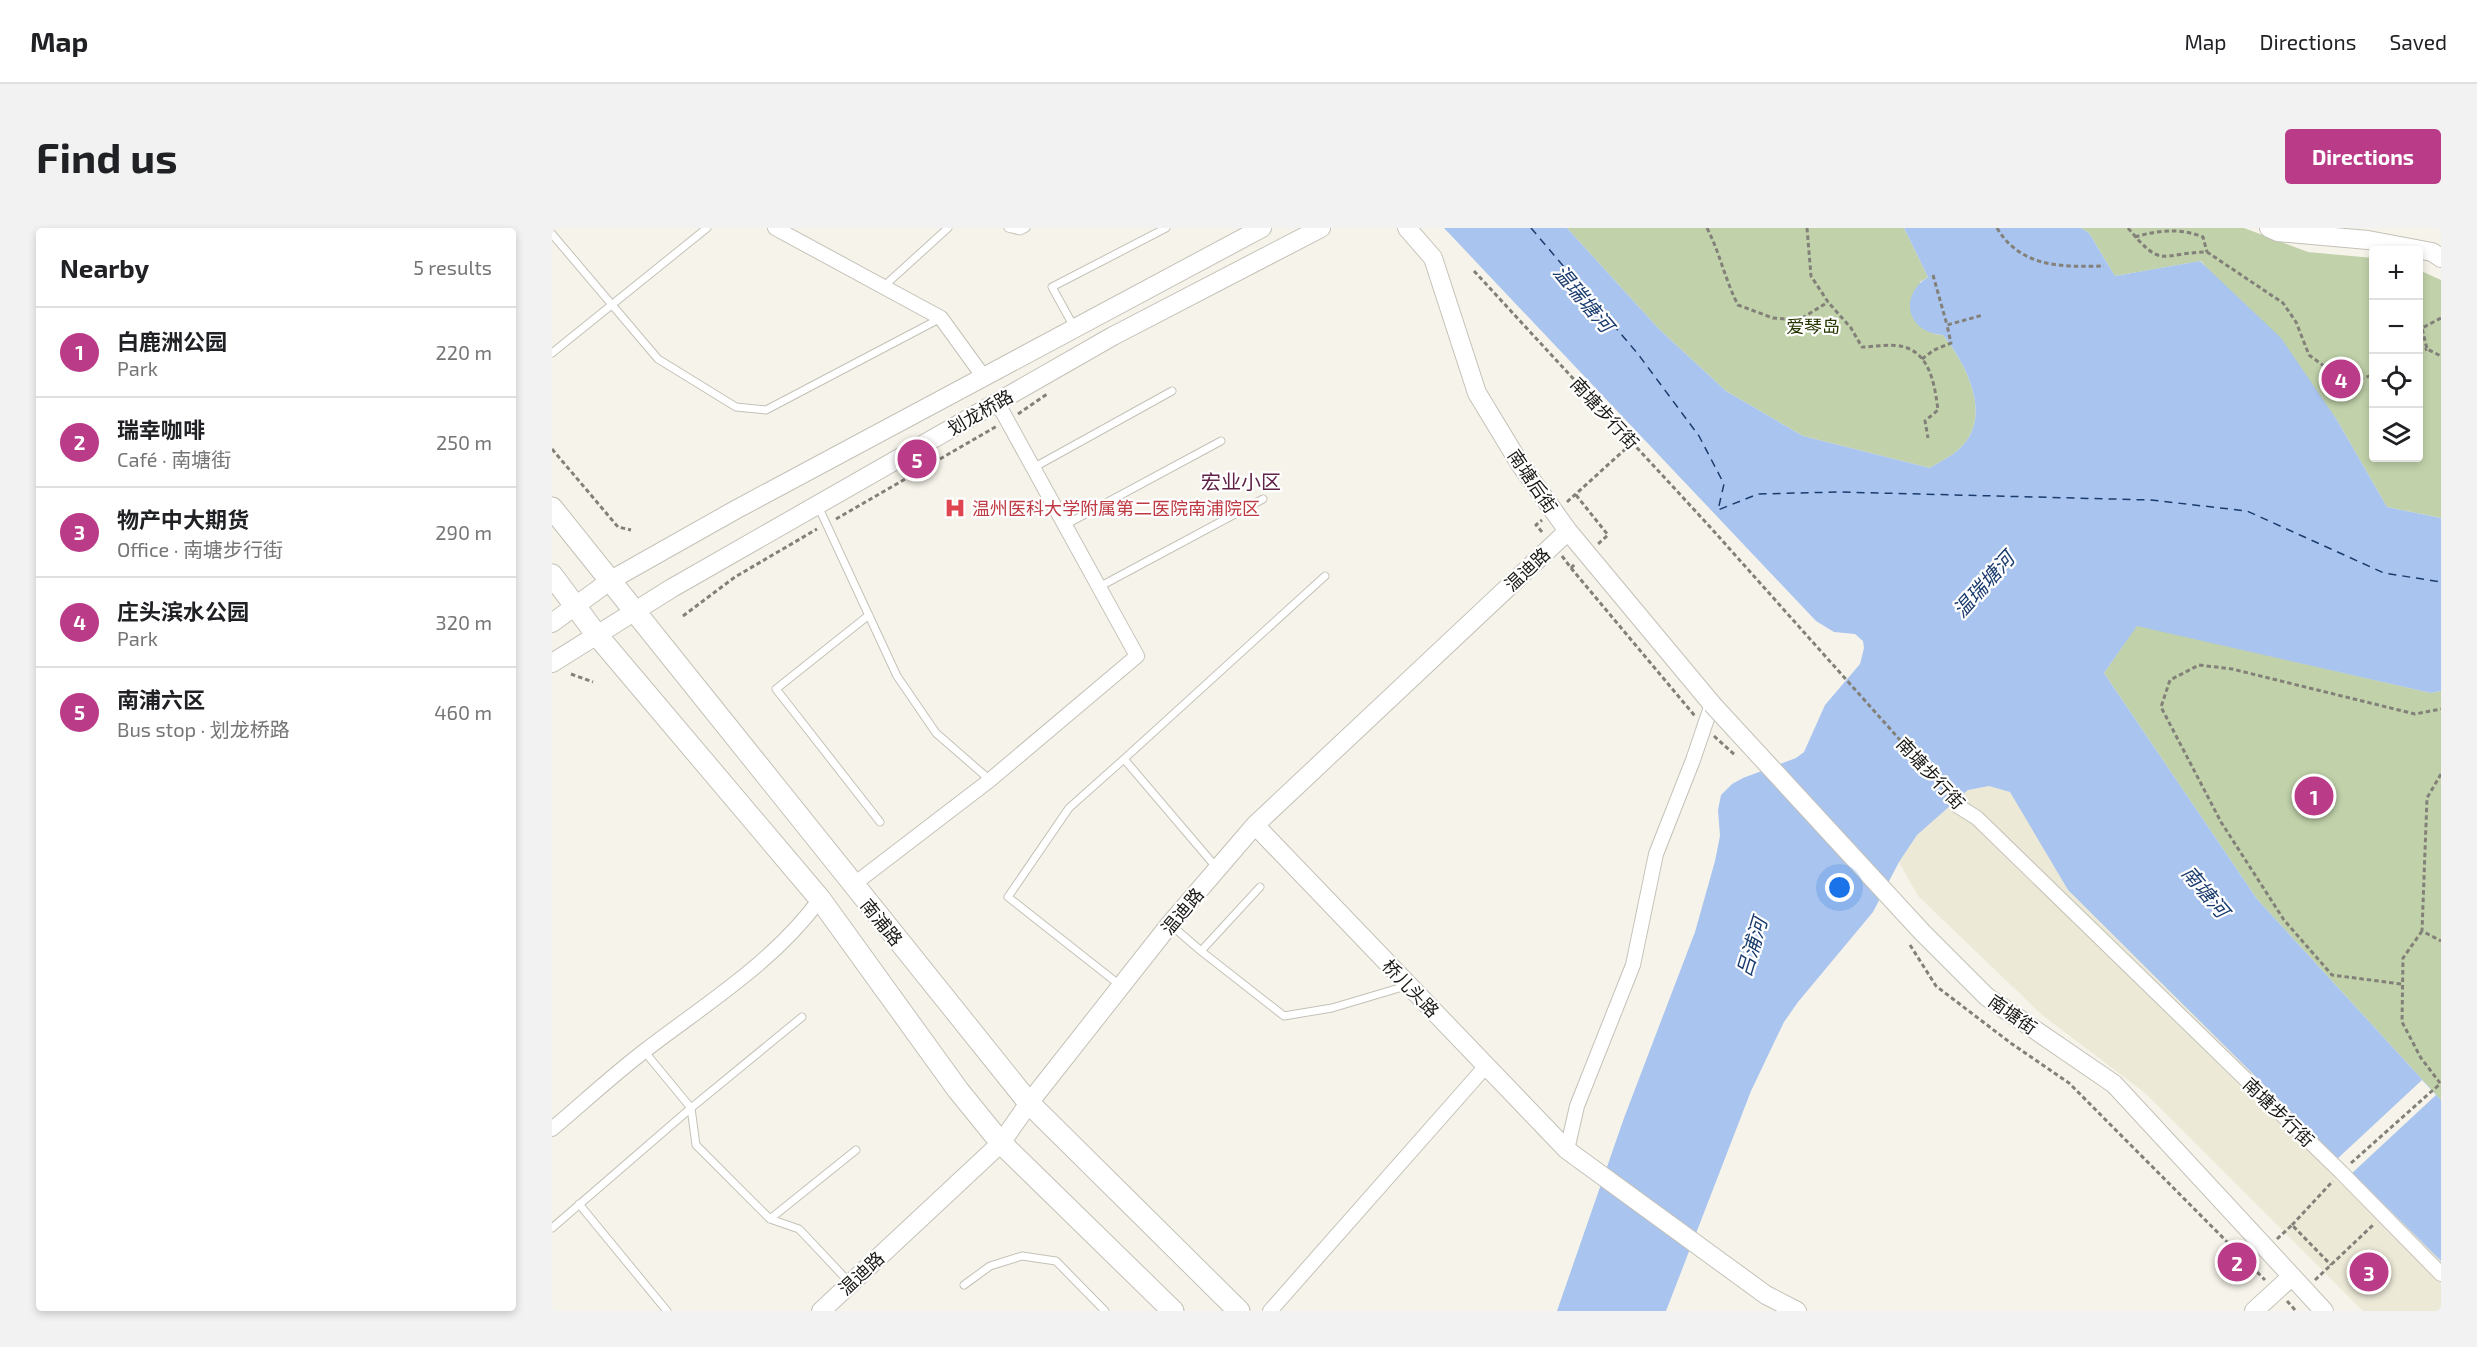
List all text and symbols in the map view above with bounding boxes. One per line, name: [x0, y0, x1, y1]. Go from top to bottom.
text: Map: [30, 24, 88, 58]
text: Map: [2184, 29, 2227, 54]
text: Directions: [2260, 29, 2356, 54]
text: Saved: [2389, 29, 2447, 54]
button: Directions: [2285, 129, 2441, 184]
text: Find us: [36, 131, 178, 181]
map controls: [2369, 246, 2423, 462]
button: +: [2369, 246, 2423, 300]
text: Nearby: [60, 252, 149, 283]
text: 5 results: [413, 255, 492, 279]
water label: 温瑞塘河: [1549, 260, 1621, 339]
button: −: [2369, 300, 2423, 354]
park label: 爱琴岛: [1786, 315, 1840, 337]
text: 白鹿洲公园: [117, 328, 227, 354]
text: 1: [75, 340, 84, 364]
text: 220 m: [435, 340, 492, 364]
button: locate: [2369, 354, 2423, 408]
text: Park: [117, 356, 158, 380]
pin: 4: [2322, 356, 2360, 402]
street label: 南塘步行街: [1566, 373, 1644, 453]
street label: 划龙桥路: [943, 384, 1017, 440]
button: layers: [2369, 408, 2423, 462]
text: 瑞幸咖啡: [117, 416, 205, 442]
text: 2: [74, 430, 85, 454]
text: 250 m: [436, 430, 492, 454]
pin: 5: [898, 436, 937, 482]
street label: 南塘后街: [1504, 445, 1562, 517]
text: Café · 南塘街: [117, 447, 231, 471]
district label: 宏业小区: [1201, 469, 1281, 493]
hospital icon: 温州医科大学附属第二医院南浦院区: [943, 496, 967, 520]
place label: 温州医科大学附属第二医院南浦院区: [972, 497, 1260, 519]
text: 物产中大期货: [117, 506, 249, 532]
text: 3: [74, 520, 85, 544]
text: 290 m: [435, 520, 492, 544]
text: Office · 南塘步行街: [117, 537, 283, 561]
street label: 温迪路: [1500, 543, 1554, 595]
water label: 温瑞塘河: [1947, 543, 2021, 622]
text: 庄头滨水公园: [117, 598, 249, 624]
text: 4: [73, 610, 86, 634]
text: 320 m: [436, 610, 492, 634]
text: Park: [117, 626, 158, 650]
text: 南浦六区: [117, 686, 205, 712]
text: 5: [74, 700, 85, 724]
text: 460 m: [434, 700, 492, 724]
text: Bus stop · 划龙桥路: [117, 717, 290, 741]
street label: 南塘步行街: [1892, 733, 1970, 813]
pin: 1: [2294, 774, 2334, 818]
water label: 南塘河: [2178, 860, 2237, 925]
your location: [1825, 873, 1854, 902]
street label: 温迪路: [1156, 883, 1208, 939]
street label: 南浦路: [856, 894, 908, 950]
water label: 吕浦河: [1731, 911, 1772, 979]
street label: 桥儿头路: [1378, 954, 1444, 1022]
street label: 南塘街: [1985, 990, 2041, 1038]
street label: 南塘步行街: [2239, 1073, 2319, 1151]
pin: 2: [2218, 1240, 2256, 1284]
street label: 温迪路: [834, 1247, 888, 1299]
pin: 3: [2350, 1250, 2388, 1294]

